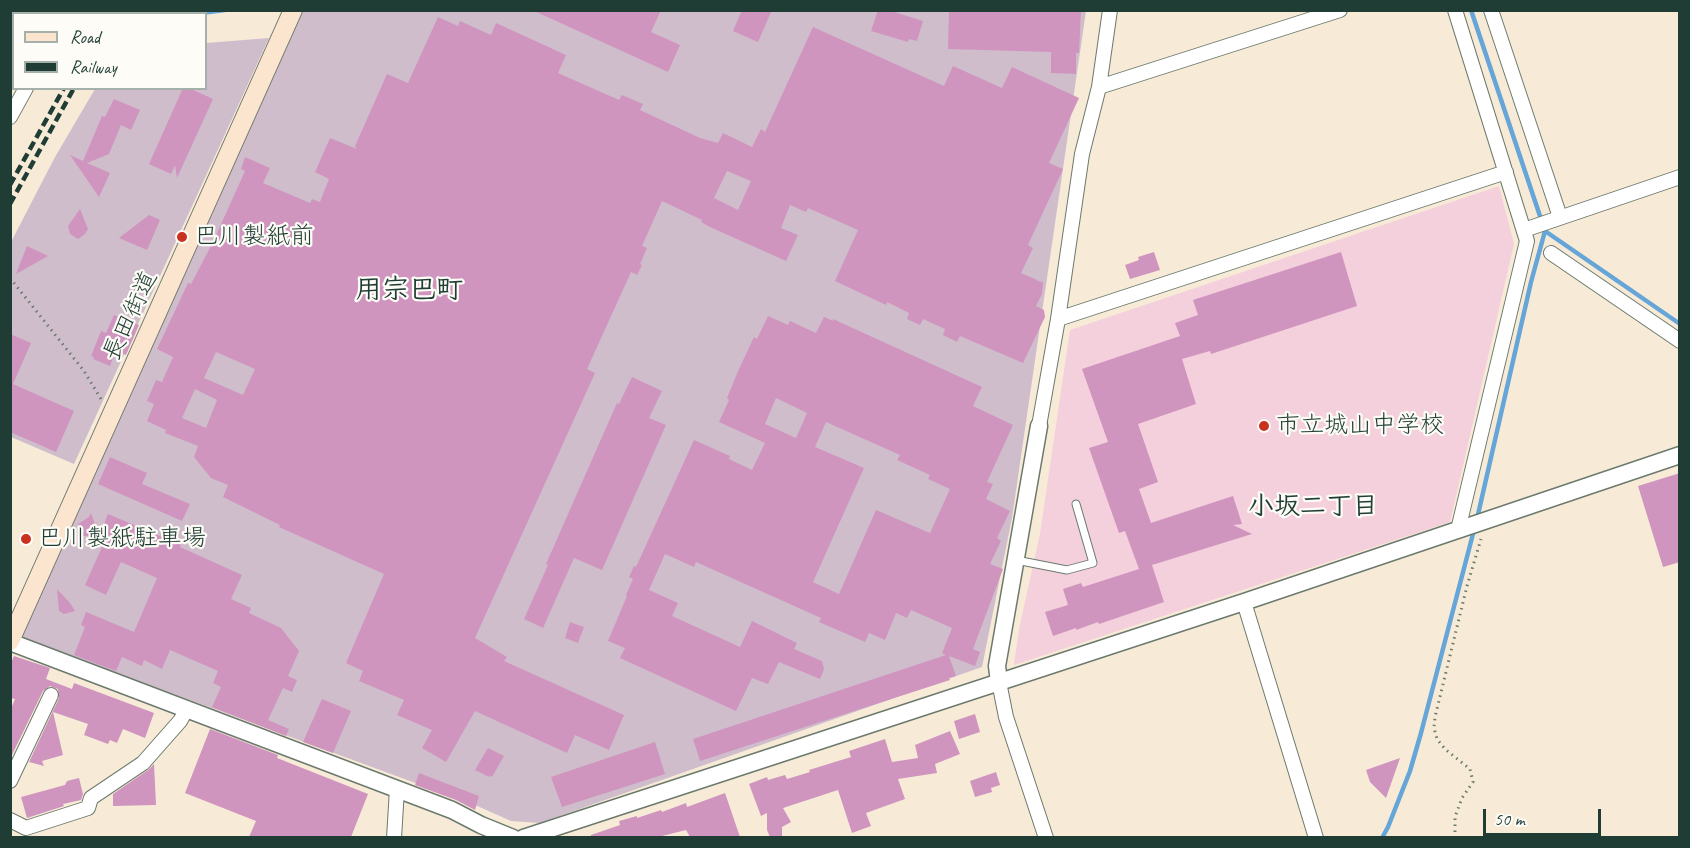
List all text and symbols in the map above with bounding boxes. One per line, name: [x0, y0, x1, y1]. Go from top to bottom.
legend: [12, 12, 207, 90]
text: Road: [70, 26, 100, 48]
text: Railway: [70, 56, 117, 78]
place label: 巴川製紙前: [194, 223, 314, 251]
marker: 巴川製紙前: [175, 230, 189, 244]
street label: 長田街道: [98, 266, 164, 366]
district label: 用宗巴町: [355, 275, 463, 307]
place label: 市立城山中学校: [1276, 412, 1444, 440]
marker: 市立城山中学校: [1257, 419, 1271, 433]
district label: 小坂二丁目: [1248, 491, 1378, 523]
place label: 巴川製紙駐車場: [38, 525, 206, 553]
marker: 巴川製紙駐車場: [19, 532, 33, 546]
scale bar: [1486, 797, 1604, 835]
text: 50 m: [1494, 808, 1525, 830]

